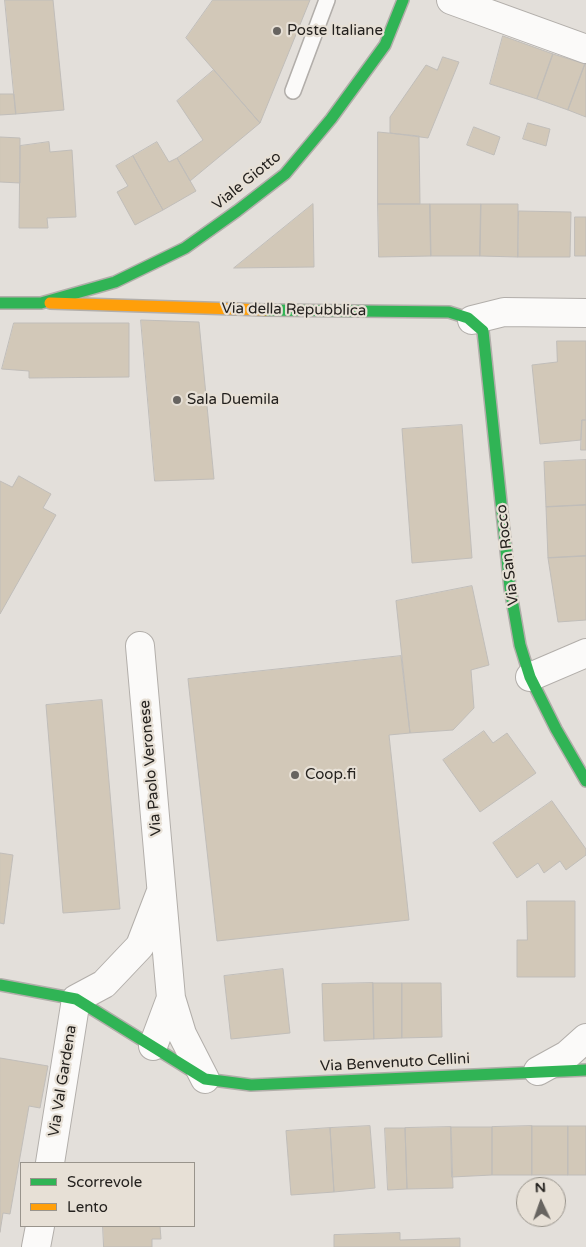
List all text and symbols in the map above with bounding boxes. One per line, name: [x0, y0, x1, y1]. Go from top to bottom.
place label: Poste Italiane: [287, 22, 383, 40]
marker: Poste Italiane: [271, 25, 283, 37]
street label: Viale Giotto: [209, 148, 285, 214]
street label: Via della Repubblica: [222, 300, 366, 320]
place label: Sala Duemila: [187, 391, 279, 409]
marker: Sala Duemila: [171, 394, 183, 406]
street label: Via San Rocco: [493, 503, 523, 607]
street label: Via Paolo Veronese: [136, 699, 166, 837]
place label: Coop.fi: [305, 766, 356, 784]
marker: Coop.fi: [289, 769, 301, 781]
street label: Via Val Gardena: [45, 1024, 81, 1138]
street label: Via Benvenuto Cellini: [320, 1050, 470, 1076]
legend: [20, 1162, 195, 1227]
text: Scorrevole: [67, 1173, 142, 1191]
north arrow: [516, 1177, 566, 1227]
text: N: [534, 1179, 546, 1196]
text: Lento: [67, 1198, 108, 1216]

